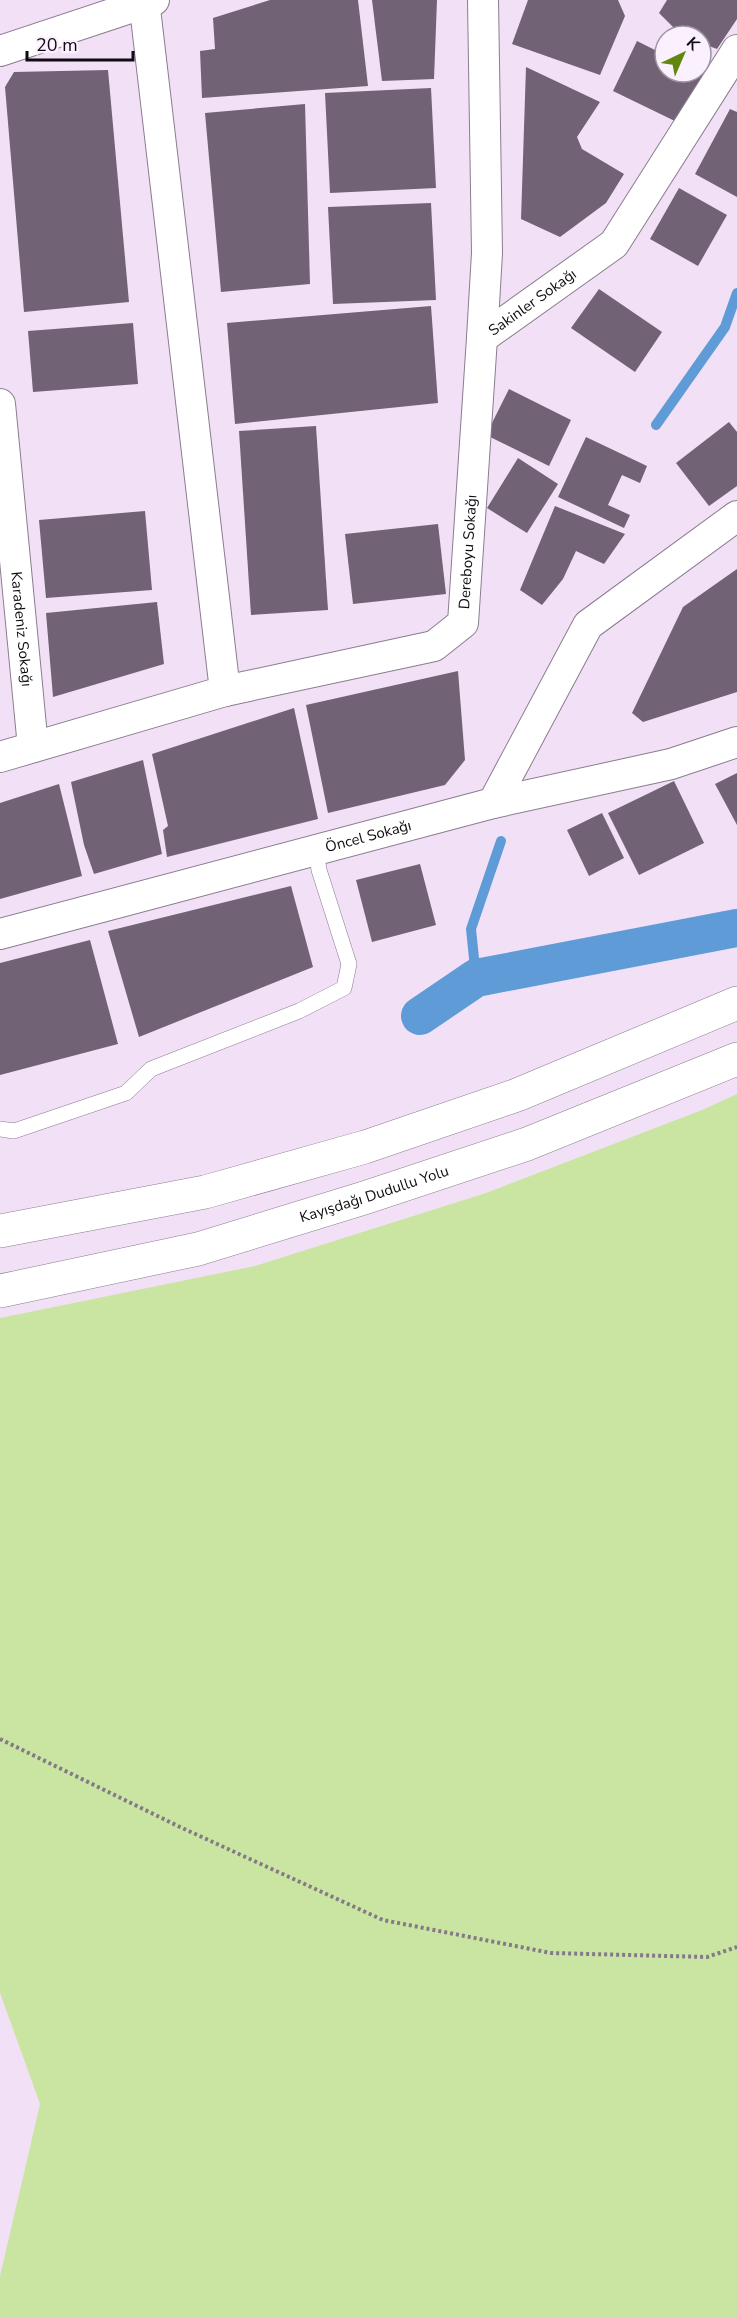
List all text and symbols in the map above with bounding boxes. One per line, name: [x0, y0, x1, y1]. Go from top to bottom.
scale bar: [27, 24, 134, 62]
north arrow: [653, 24, 713, 84]
text: K: [681, 32, 705, 56]
text: 20 m: [36, 33, 78, 57]
street label: Sakinler Sokağı: [484, 264, 580, 340]
street label: Dereboyu Sokağı: [454, 494, 482, 610]
street label: Karadeniz Sokağı: [6, 571, 37, 687]
street label: Öncel Sokağı: [323, 815, 414, 857]
street label: Kayışdağı Dudullu Yolu: [297, 1161, 451, 1227]

